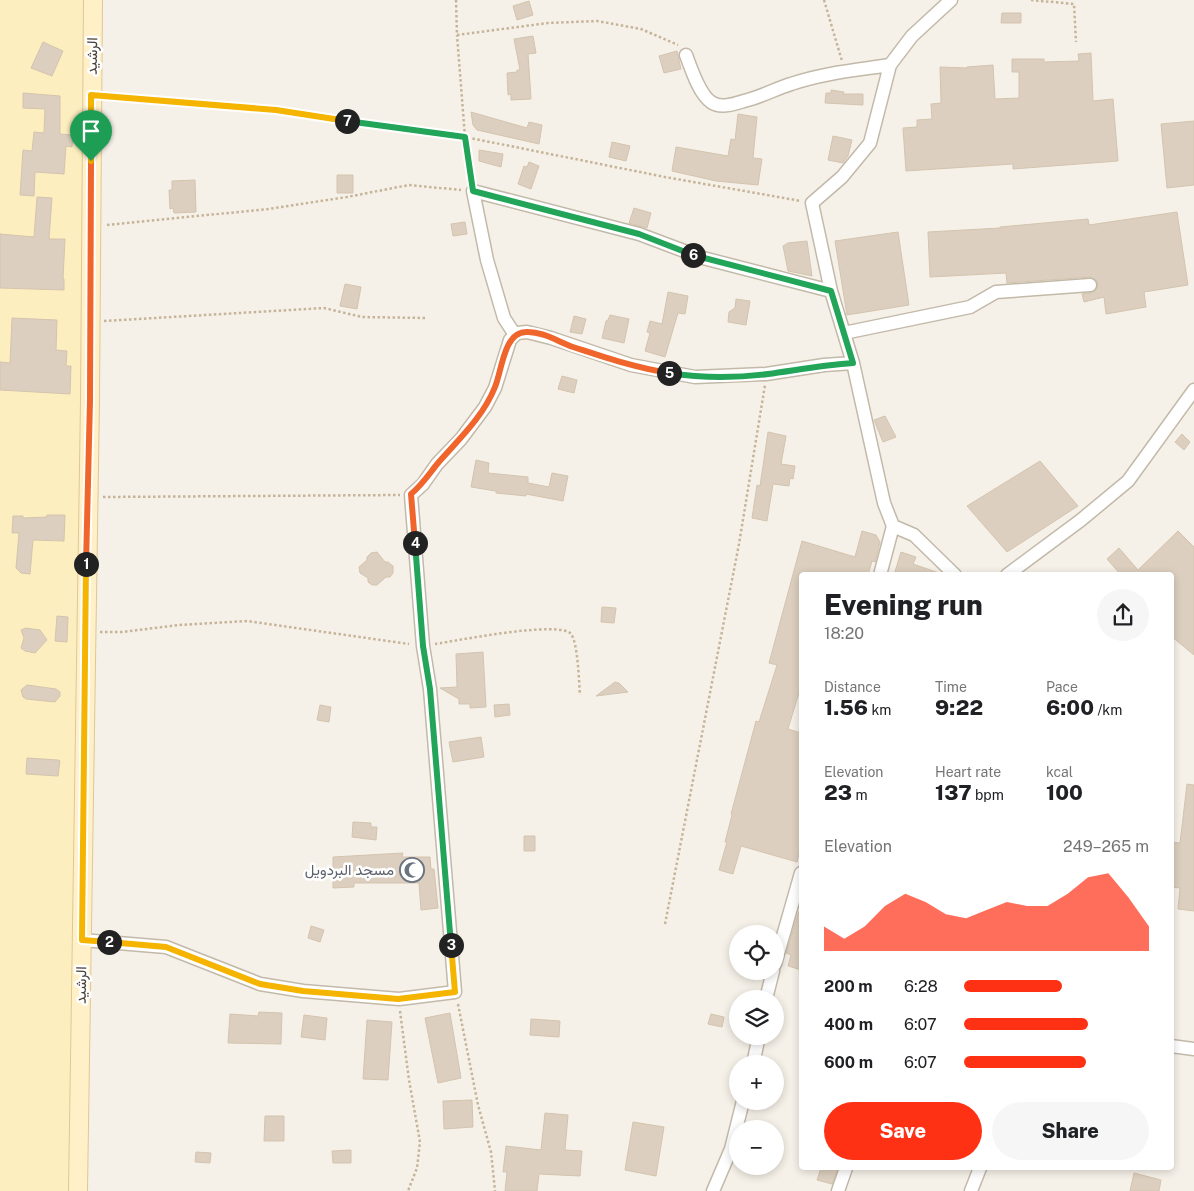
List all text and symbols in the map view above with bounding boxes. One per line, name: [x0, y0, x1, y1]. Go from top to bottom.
street label: الرشيد: [83, 37, 101, 75]
pin: 7: [334, 108, 360, 134]
pin: [70, 110, 112, 161]
text: 7: [343, 113, 352, 129]
icon: arrive: [77, 117, 105, 145]
pin: 6: [680, 242, 706, 268]
text: 6: [689, 247, 698, 263]
pin: 5: [656, 360, 682, 386]
text: 5: [665, 365, 674, 381]
pin: 4: [402, 530, 428, 556]
text: 4: [411, 535, 420, 551]
pin: 1: [74, 552, 98, 576]
text: 1: [84, 556, 90, 572]
text: Evening run: [824, 588, 983, 621]
button: share: [1097, 589, 1149, 641]
text: 18:20: [824, 624, 864, 643]
text: Distance: [824, 679, 881, 695]
text: Time: [935, 679, 967, 695]
text: Pace: [1046, 679, 1078, 695]
text: 1.56: [824, 695, 868, 720]
text: 9:22: [935, 695, 983, 720]
text: 6:00: [1046, 695, 1094, 720]
text: km: [868, 702, 891, 718]
text: /km: [1094, 702, 1122, 718]
text: Elevation: [824, 764, 883, 780]
text: Heart rate: [935, 764, 1001, 780]
text: kcal: [1046, 764, 1073, 780]
text: 23: [824, 780, 852, 805]
text: 137: [935, 780, 972, 805]
text: 100: [1046, 780, 1083, 805]
text: m: [852, 787, 868, 803]
text: bpm: [972, 787, 1004, 803]
text: Elevation: [824, 837, 892, 856]
text: 249–265 m: [1063, 837, 1149, 856]
mosque icon: مسجد البردويل: [399, 857, 425, 883]
place label: مسجد البردويل: [305, 861, 394, 879]
map controls: [729, 925, 784, 1175]
button: locate: [729, 925, 784, 980]
pin: 2: [96, 930, 122, 954]
pin: 3: [438, 932, 464, 958]
text: 2: [105, 934, 114, 950]
text: 3: [447, 937, 456, 953]
street label: الرشيد: [72, 966, 90, 1004]
text: 200 m: [824, 977, 873, 996]
text: 6:28: [904, 977, 938, 996]
button: layers: [729, 990, 784, 1045]
text: 400 m: [824, 1015, 873, 1034]
text: 6:07: [904, 1015, 937, 1034]
text: 600 m: [824, 1053, 873, 1072]
text: 6:07: [904, 1053, 937, 1072]
button: +: [729, 1055, 784, 1110]
button: Save: [824, 1102, 982, 1160]
button: Share: [992, 1102, 1149, 1160]
button: −: [729, 1120, 784, 1175]

